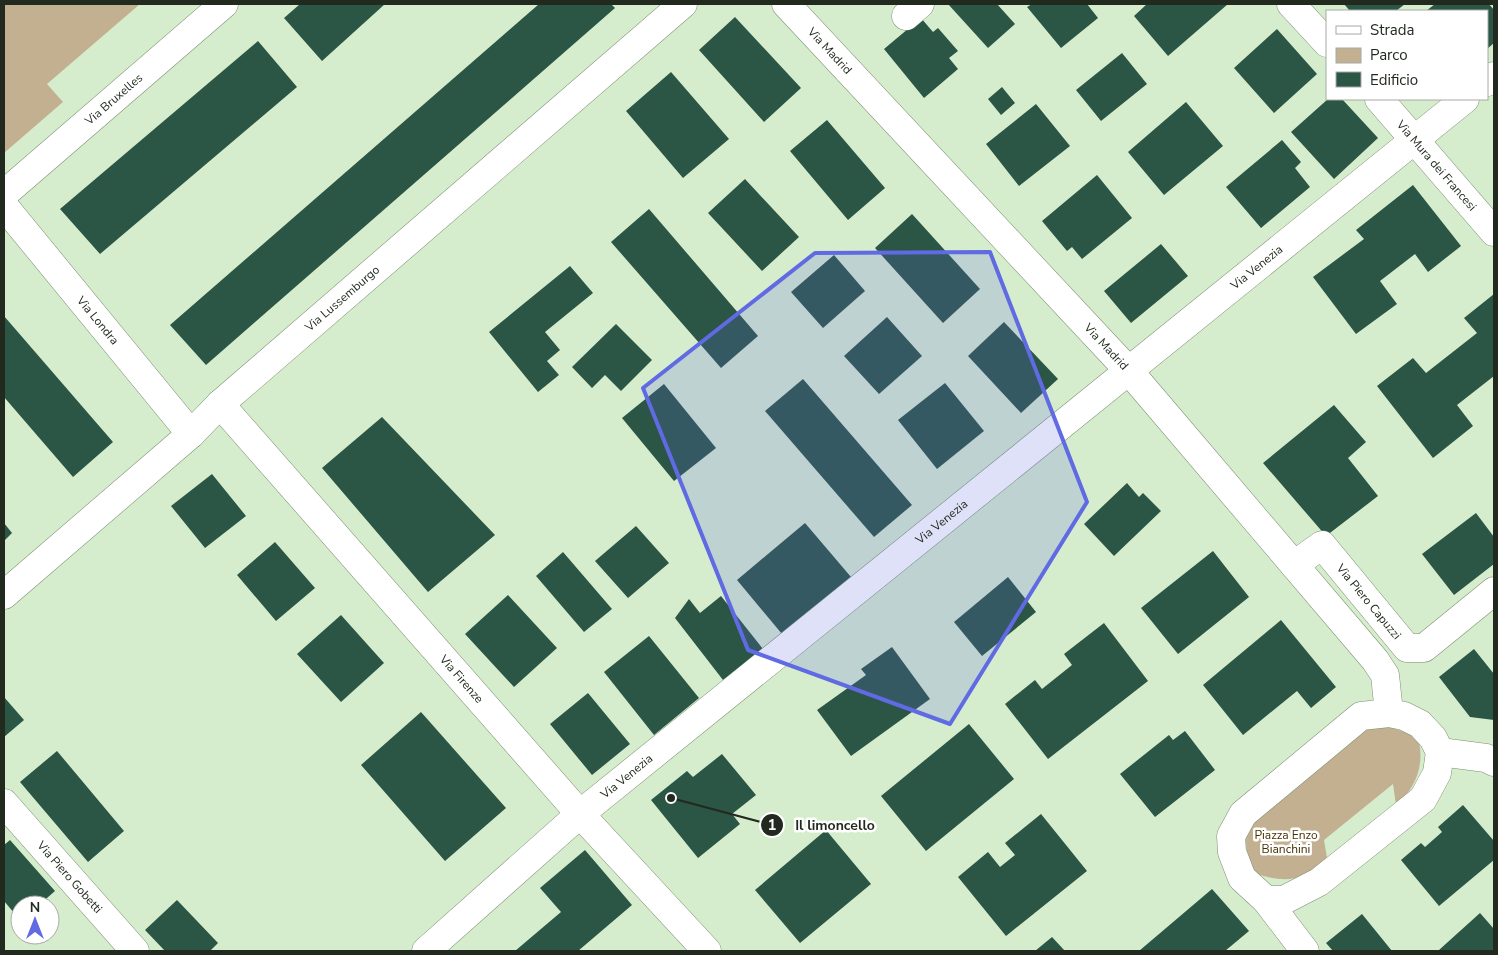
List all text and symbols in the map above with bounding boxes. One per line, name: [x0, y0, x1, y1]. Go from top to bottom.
legend: [1326, 10, 1488, 100]
text: Strada: [1370, 20, 1414, 40]
street label: Via Madrid: [803, 23, 855, 78]
text: Parco: [1370, 45, 1408, 65]
street label: Via Bruxelles: [81, 70, 146, 129]
text: Edificio: [1370, 70, 1418, 90]
street label: Via Mura dei Francesi: [1392, 116, 1480, 214]
street label: Via Venezia: [1227, 241, 1286, 294]
street label: Via Lussemburgo: [301, 262, 383, 336]
street label: Via Londra: [73, 292, 122, 348]
street label: Via Madrid: [1080, 319, 1132, 373]
street label: Via Venezia: [912, 496, 971, 548]
street label: Via Piero Capuzzi: [1332, 560, 1405, 643]
street label: Via Firenze: [435, 651, 487, 707]
street label: Via Venezia: [596, 751, 656, 803]
callout: Il limoncello: [760, 810, 885, 839]
text: 1: [767, 815, 777, 835]
text: Il limoncello: [795, 816, 875, 835]
park label: Piazza Enzo Bianchini: [1254, 827, 1318, 857]
street label: Via Piero Gobetti: [33, 837, 106, 917]
north arrow: [10, 895, 60, 945]
text: N: [30, 898, 40, 917]

